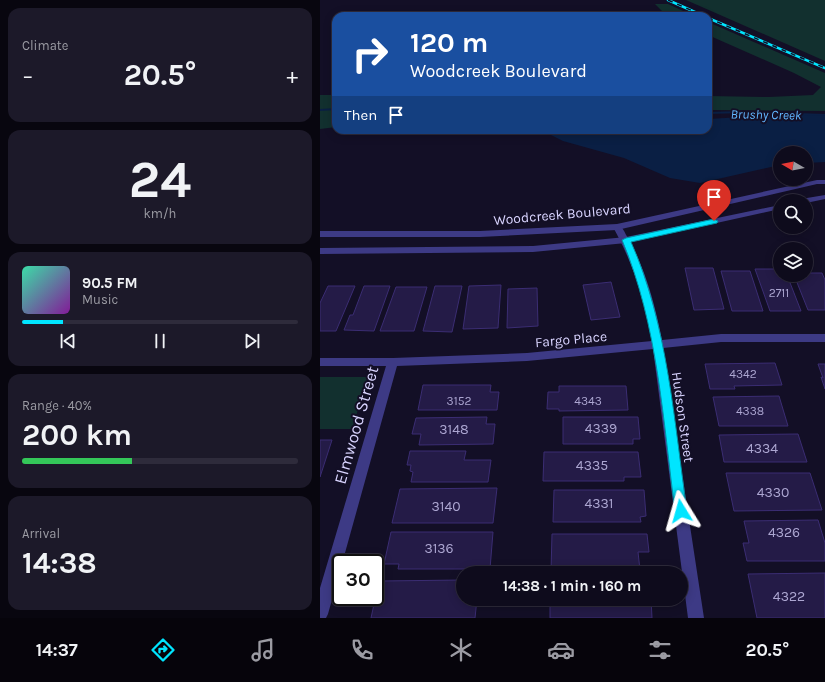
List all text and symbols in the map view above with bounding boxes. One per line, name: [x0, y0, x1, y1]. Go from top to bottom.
text: 120 m: [410, 26, 488, 59]
icon: right: [344, 28, 396, 80]
text: Climate: [22, 38, 68, 53]
text: 20.5°: [124, 57, 196, 93]
text: Woodcreek Boulevard: [410, 60, 587, 82]
text: −: [22, 63, 34, 89]
text: +: [286, 63, 298, 89]
icon: arrive: [385, 104, 407, 126]
text: Then: [344, 106, 377, 124]
water label: Brushy Creek: [730, 106, 802, 123]
north arrow: [773, 146, 813, 186]
map controls: [773, 146, 813, 282]
text: 24: [129, 149, 191, 210]
pin: [697, 180, 731, 221]
icon: arrive: [703, 186, 725, 208]
button: search: [773, 194, 813, 234]
street label: Woodcreek Boulevard: [493, 200, 631, 229]
text: km/h: [144, 206, 176, 221]
button: layers: [773, 242, 813, 282]
text: 90.5 FM: [82, 274, 138, 292]
house number: 2711: [769, 286, 789, 300]
text: Music: [82, 292, 118, 307]
street label: Fargo Place: [534, 328, 608, 351]
icon: previous: [57, 330, 79, 352]
icon: pause: [149, 330, 171, 352]
icon: next: [241, 330, 263, 352]
street label: Elmwood Street: [330, 364, 382, 486]
house number: 4342: [729, 367, 757, 381]
street label: Hudson Street: [668, 371, 697, 463]
house number: 3152: [447, 394, 471, 408]
house number: 4343: [574, 394, 602, 408]
text: Range · 40%: [22, 398, 92, 413]
house number: 4338: [736, 404, 764, 418]
text: 200 km: [22, 417, 132, 453]
house number: 4339: [585, 420, 617, 437]
house number: 3148: [439, 421, 469, 438]
house number: 4334: [746, 440, 778, 457]
house number: 4335: [576, 457, 608, 474]
house number: 4330: [757, 484, 789, 501]
position arrow: [660, 490, 702, 532]
house number: 4331: [585, 495, 613, 512]
house number: 3140: [431, 498, 461, 515]
house number: 4326: [768, 524, 800, 541]
text: Arrival: [22, 526, 60, 541]
house number: 3136: [424, 540, 454, 557]
text: 14:38: [22, 545, 97, 581]
speed limit sign: 30: [332, 554, 384, 606]
text: 14:38 · 1 min · 160 m: [503, 577, 641, 595]
house number: 4322: [773, 588, 805, 605]
icon: directions: [149, 636, 177, 664]
icon: music: [249, 636, 277, 664]
icon: phone: [348, 636, 376, 664]
icon: climate: [447, 636, 475, 664]
icon: car: [547, 636, 575, 664]
icon: filters: [646, 636, 674, 664]
text: 14:37: [36, 639, 78, 661]
text: 20.5°: [746, 639, 789, 661]

